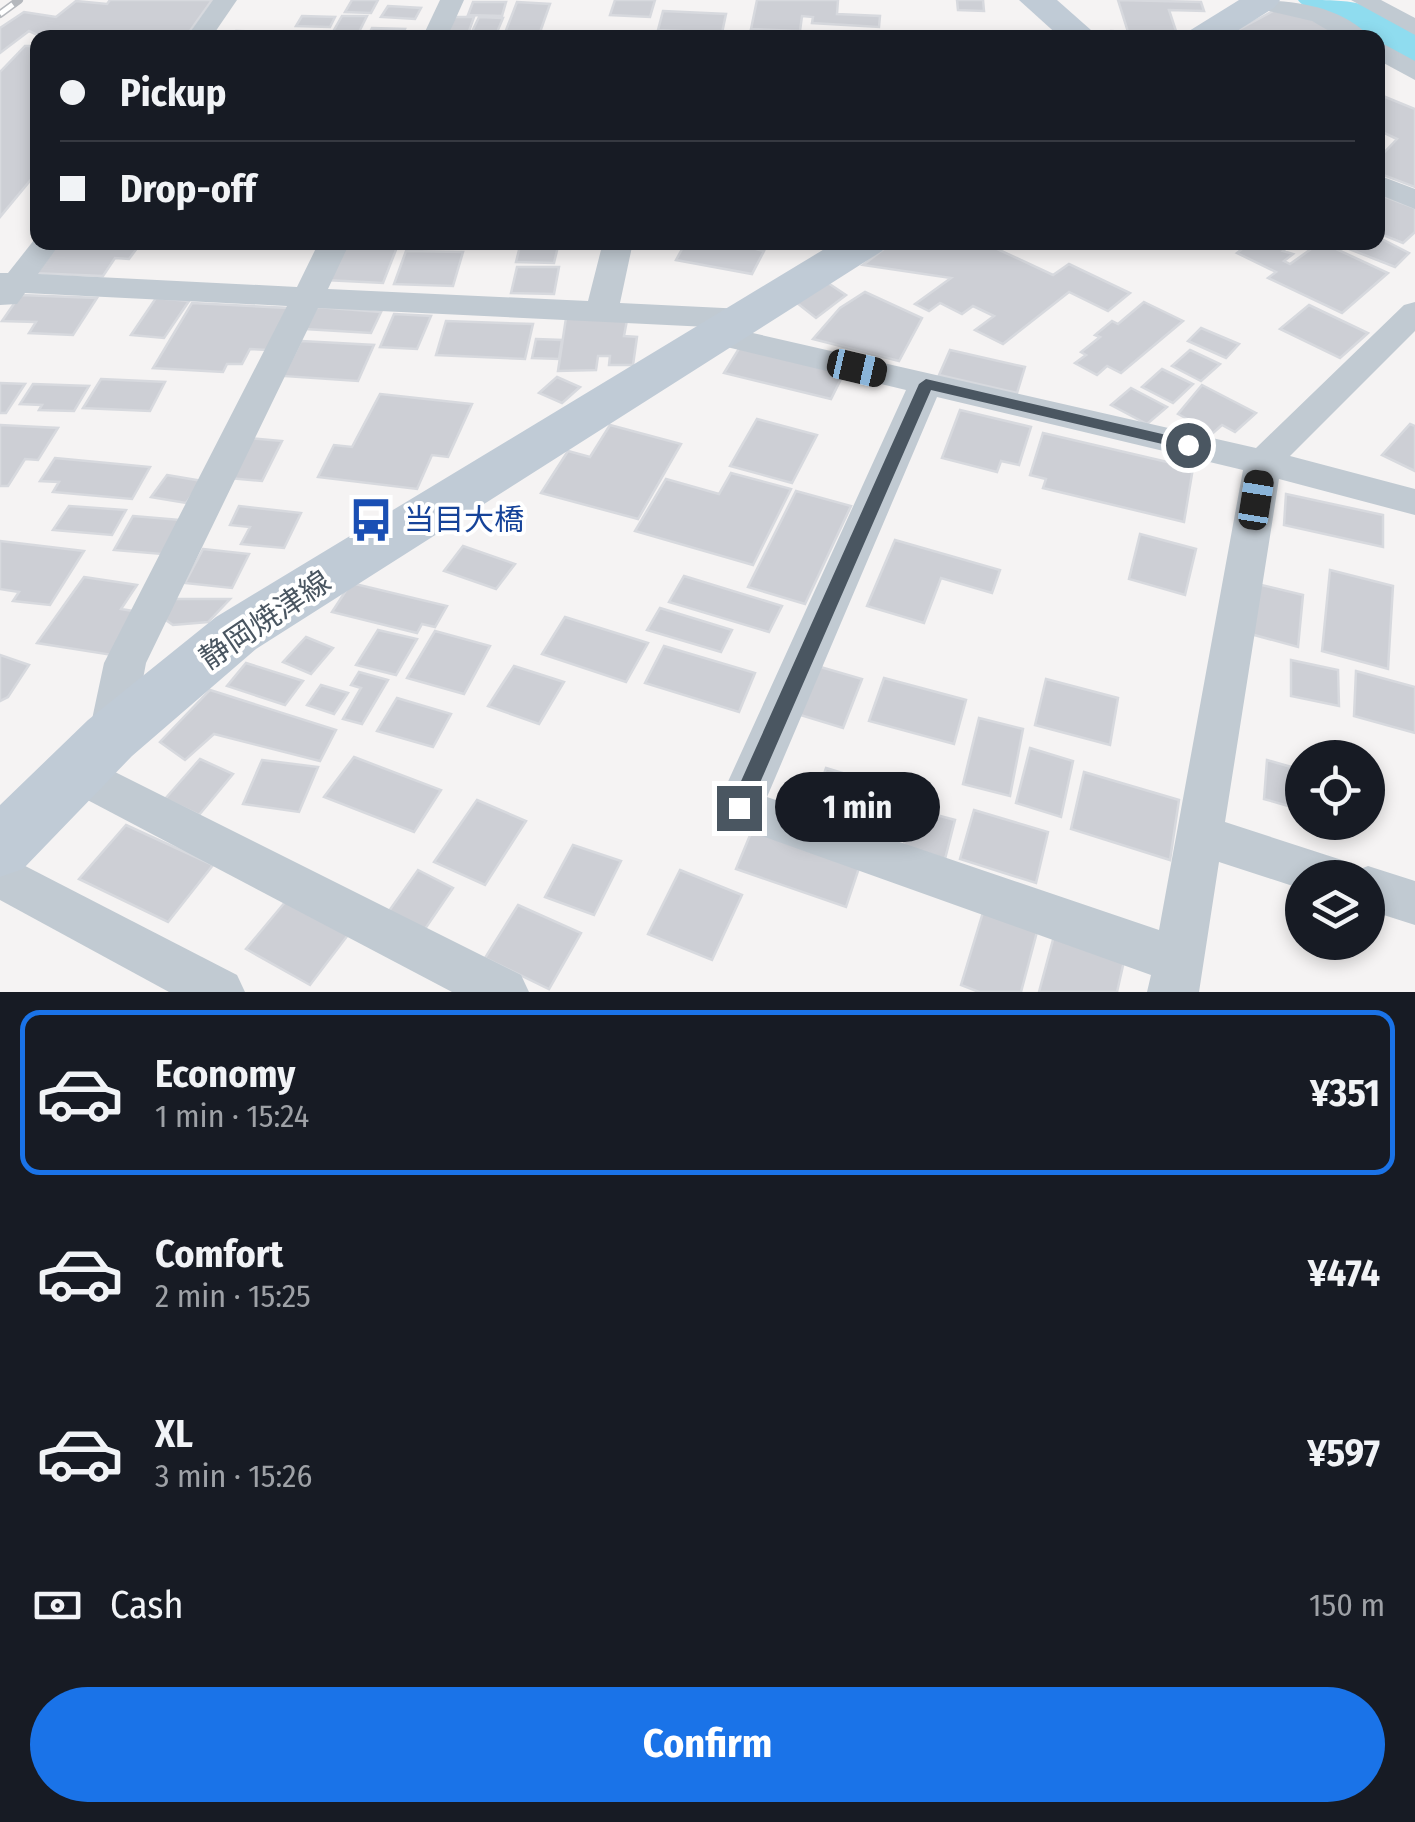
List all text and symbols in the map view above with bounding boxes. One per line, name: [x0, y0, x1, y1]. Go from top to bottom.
text: Pickup: [120, 70, 226, 116]
text: Drop-off: [120, 166, 256, 212]
car: [824, 347, 890, 389]
route start: [1166, 423, 1211, 468]
car: [1236, 468, 1276, 532]
bus stop icon: 当目大橋: [347, 496, 395, 544]
place label: 当目大橋: [404, 502, 524, 538]
street label: 静岡焼津線: [193, 563, 337, 677]
map controls: [1285, 740, 1385, 960]
button: locate: [1285, 740, 1385, 840]
callout: 1 min: [774, 773, 939, 843]
route end: [717, 786, 762, 831]
text: 1 min: [823, 788, 892, 826]
button: layers: [1285, 860, 1385, 960]
icon: car: [35, 1048, 125, 1138]
text: Economy: [155, 1051, 295, 1097]
text: ¥351: [1310, 1070, 1380, 1116]
text: 1 min · 15:24: [155, 1097, 309, 1135]
icon: car: [35, 1228, 125, 1318]
text: Comfort: [155, 1231, 283, 1277]
text: ¥474: [1308, 1250, 1380, 1296]
text: 2 min · 15:25: [155, 1277, 311, 1315]
icon: car: [35, 1408, 125, 1498]
text: XL: [155, 1411, 193, 1457]
text: ¥597: [1307, 1430, 1380, 1476]
text: 3 min · 15:26: [155, 1457, 312, 1495]
icon: cash: [30, 1578, 85, 1633]
text: Cash: [110, 1582, 184, 1628]
text: 150 m: [1309, 1586, 1385, 1624]
button: Confirm: [30, 1687, 1385, 1802]

